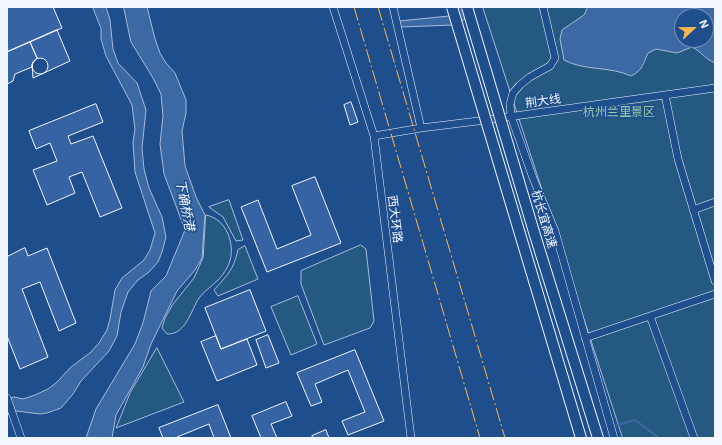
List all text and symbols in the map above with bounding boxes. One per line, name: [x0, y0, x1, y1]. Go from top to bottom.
north arrow: [674, 8, 714, 48]
text: N: [697, 18, 712, 30]
street label: 荆大线: [524, 91, 562, 111]
park label: 杭州兰里景区: [583, 105, 655, 119]
water label: 下确桥港: [172, 178, 198, 232]
street label: 杭长宜高速: [528, 188, 560, 250]
street label: 西大环路: [385, 194, 405, 244]

